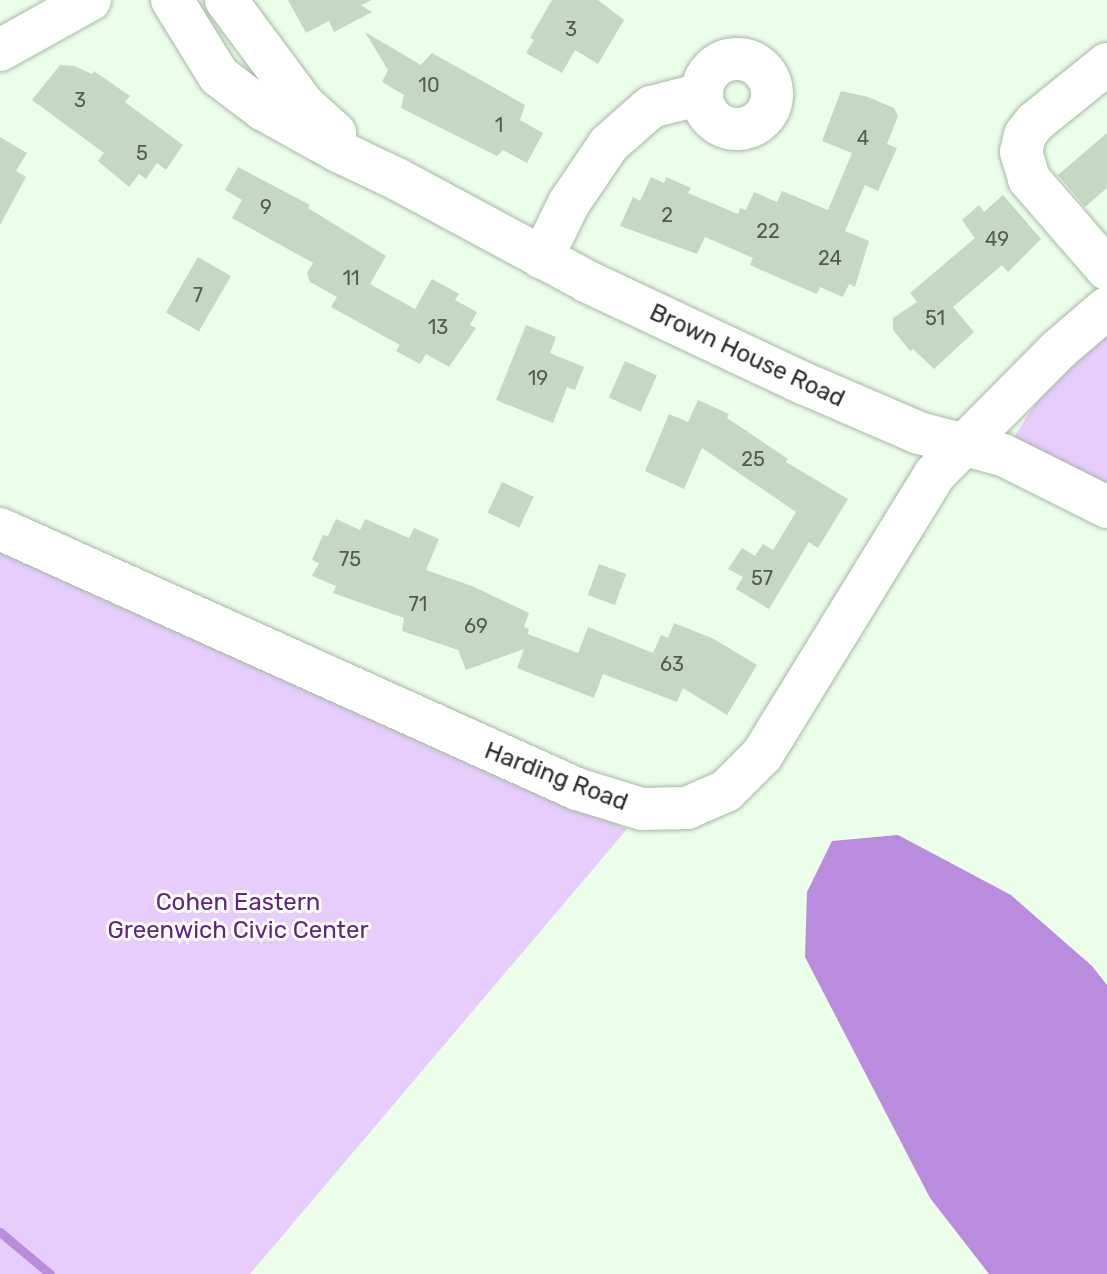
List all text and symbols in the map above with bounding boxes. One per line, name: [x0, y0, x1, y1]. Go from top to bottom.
house number: 3: [565, 17, 577, 41]
house number: 10: [418, 73, 440, 97]
house number: 3: [74, 88, 86, 112]
house number: 1: [495, 113, 503, 137]
house number: 4: [857, 126, 869, 150]
house number: 5: [136, 141, 148, 165]
house number: 9: [260, 195, 272, 219]
house number: 2: [661, 203, 673, 227]
house number: 22: [756, 219, 780, 243]
house number: 49: [985, 227, 1009, 251]
house number: 24: [818, 246, 842, 270]
house number: 11: [342, 266, 360, 290]
house number: 7: [193, 283, 203, 307]
street label: Brown House Road: [645, 298, 849, 414]
house number: 51: [925, 306, 945, 330]
house number: 13: [428, 315, 448, 339]
house number: 19: [528, 366, 548, 390]
house number: 25: [741, 447, 765, 471]
house number: 75: [339, 547, 361, 571]
house number: 57: [751, 566, 773, 590]
house number: 71: [409, 592, 427, 616]
house number: 69: [464, 614, 488, 638]
house number: 63: [660, 652, 684, 676]
street label: Harding Road: [480, 737, 632, 817]
park label: Cohen Eastern Greenwich Civic Center: [107, 889, 369, 945]

